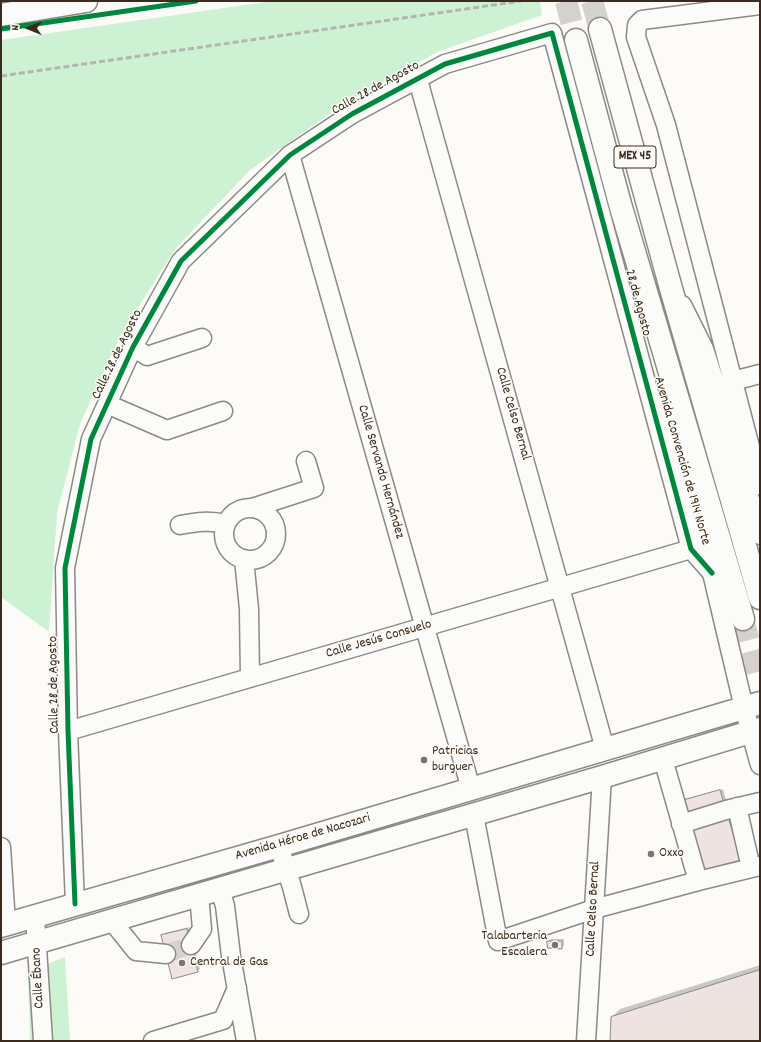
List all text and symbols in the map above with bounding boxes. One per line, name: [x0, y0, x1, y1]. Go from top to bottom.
north arrow: [8, 8, 48, 48]
text: N: [8, 25, 24, 31]
street label: Calle 28 de Agosto: [329, 58, 423, 120]
road number: MEX 45: [614, 146, 656, 168]
street label: 28 de Agosto: [620, 268, 654, 338]
street label: Calle 28 de Agosto: [89, 307, 147, 403]
street label: Calle Celso Bernal: [491, 366, 533, 462]
street label: Avenida Convención de 1914 Norte: [649, 375, 713, 547]
street label: Calle Servando Hernández: [353, 403, 407, 541]
street label: Calle Jesús Consuelo: [324, 617, 434, 663]
street label: Calle 28 de Agosto: [46, 636, 64, 734]
place label: Patricias burguer: [432, 744, 478, 776]
marker: Patricias burguer: [419, 755, 429, 765]
street label: Avenida Héroe de Nacozari: [233, 811, 373, 865]
place label: Oxxo: [659, 846, 684, 862]
marker: Oxxo: [646, 849, 656, 859]
street label: Calle Celso Bernal: [583, 861, 605, 957]
place label: Talabarteria Escalera: [481, 929, 547, 962]
marker: Talabarteria Escalera: [550, 940, 560, 950]
street label: Calle Ébano: [29, 947, 49, 1009]
place label: Central de Gas: [190, 955, 268, 971]
marker: Central de Gas: [177, 958, 187, 968]

